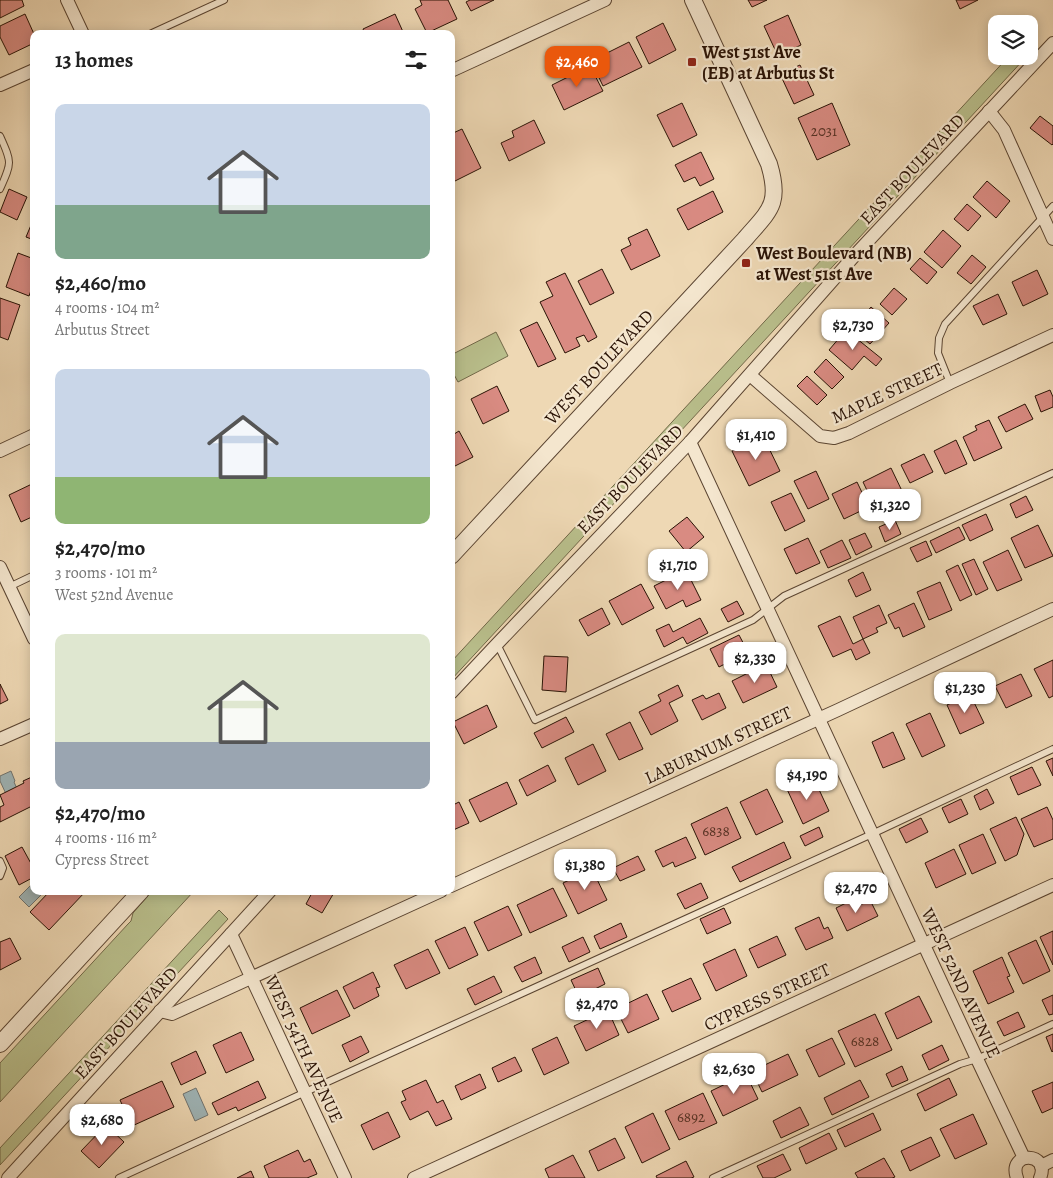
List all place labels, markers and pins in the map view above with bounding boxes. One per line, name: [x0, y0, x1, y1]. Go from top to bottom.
place label: West 51st Ave (EB) at Arbutus St: [701, 40, 835, 85]
pin: $2,460: [536, 46, 618, 88]
marker: West 51st Ave (EB) at Arbutus St: [686, 56, 698, 68]
place label: West Boulevard (NB) at West 51st Ave: [755, 241, 912, 286]
marker: West Boulevard (NB) at West 51st Ave: [740, 257, 752, 269]
pin: $2,730: [812, 308, 894, 351]
pin: $1,410: [715, 418, 797, 461]
pin: $1,320: [849, 488, 931, 531]
pin: $1,710: [637, 548, 719, 591]
pin: $2,330: [714, 642, 796, 684]
pin: $1,230: [924, 672, 1006, 714]
pin: $4,190: [766, 758, 848, 801]
pin: $1,380: [544, 848, 626, 891]
pin: $2,470: [815, 872, 897, 914]
pin: $2,470: [556, 988, 638, 1030]
pin: $2,630: [693, 1052, 775, 1095]
pin: $2,680: [61, 1104, 143, 1146]

